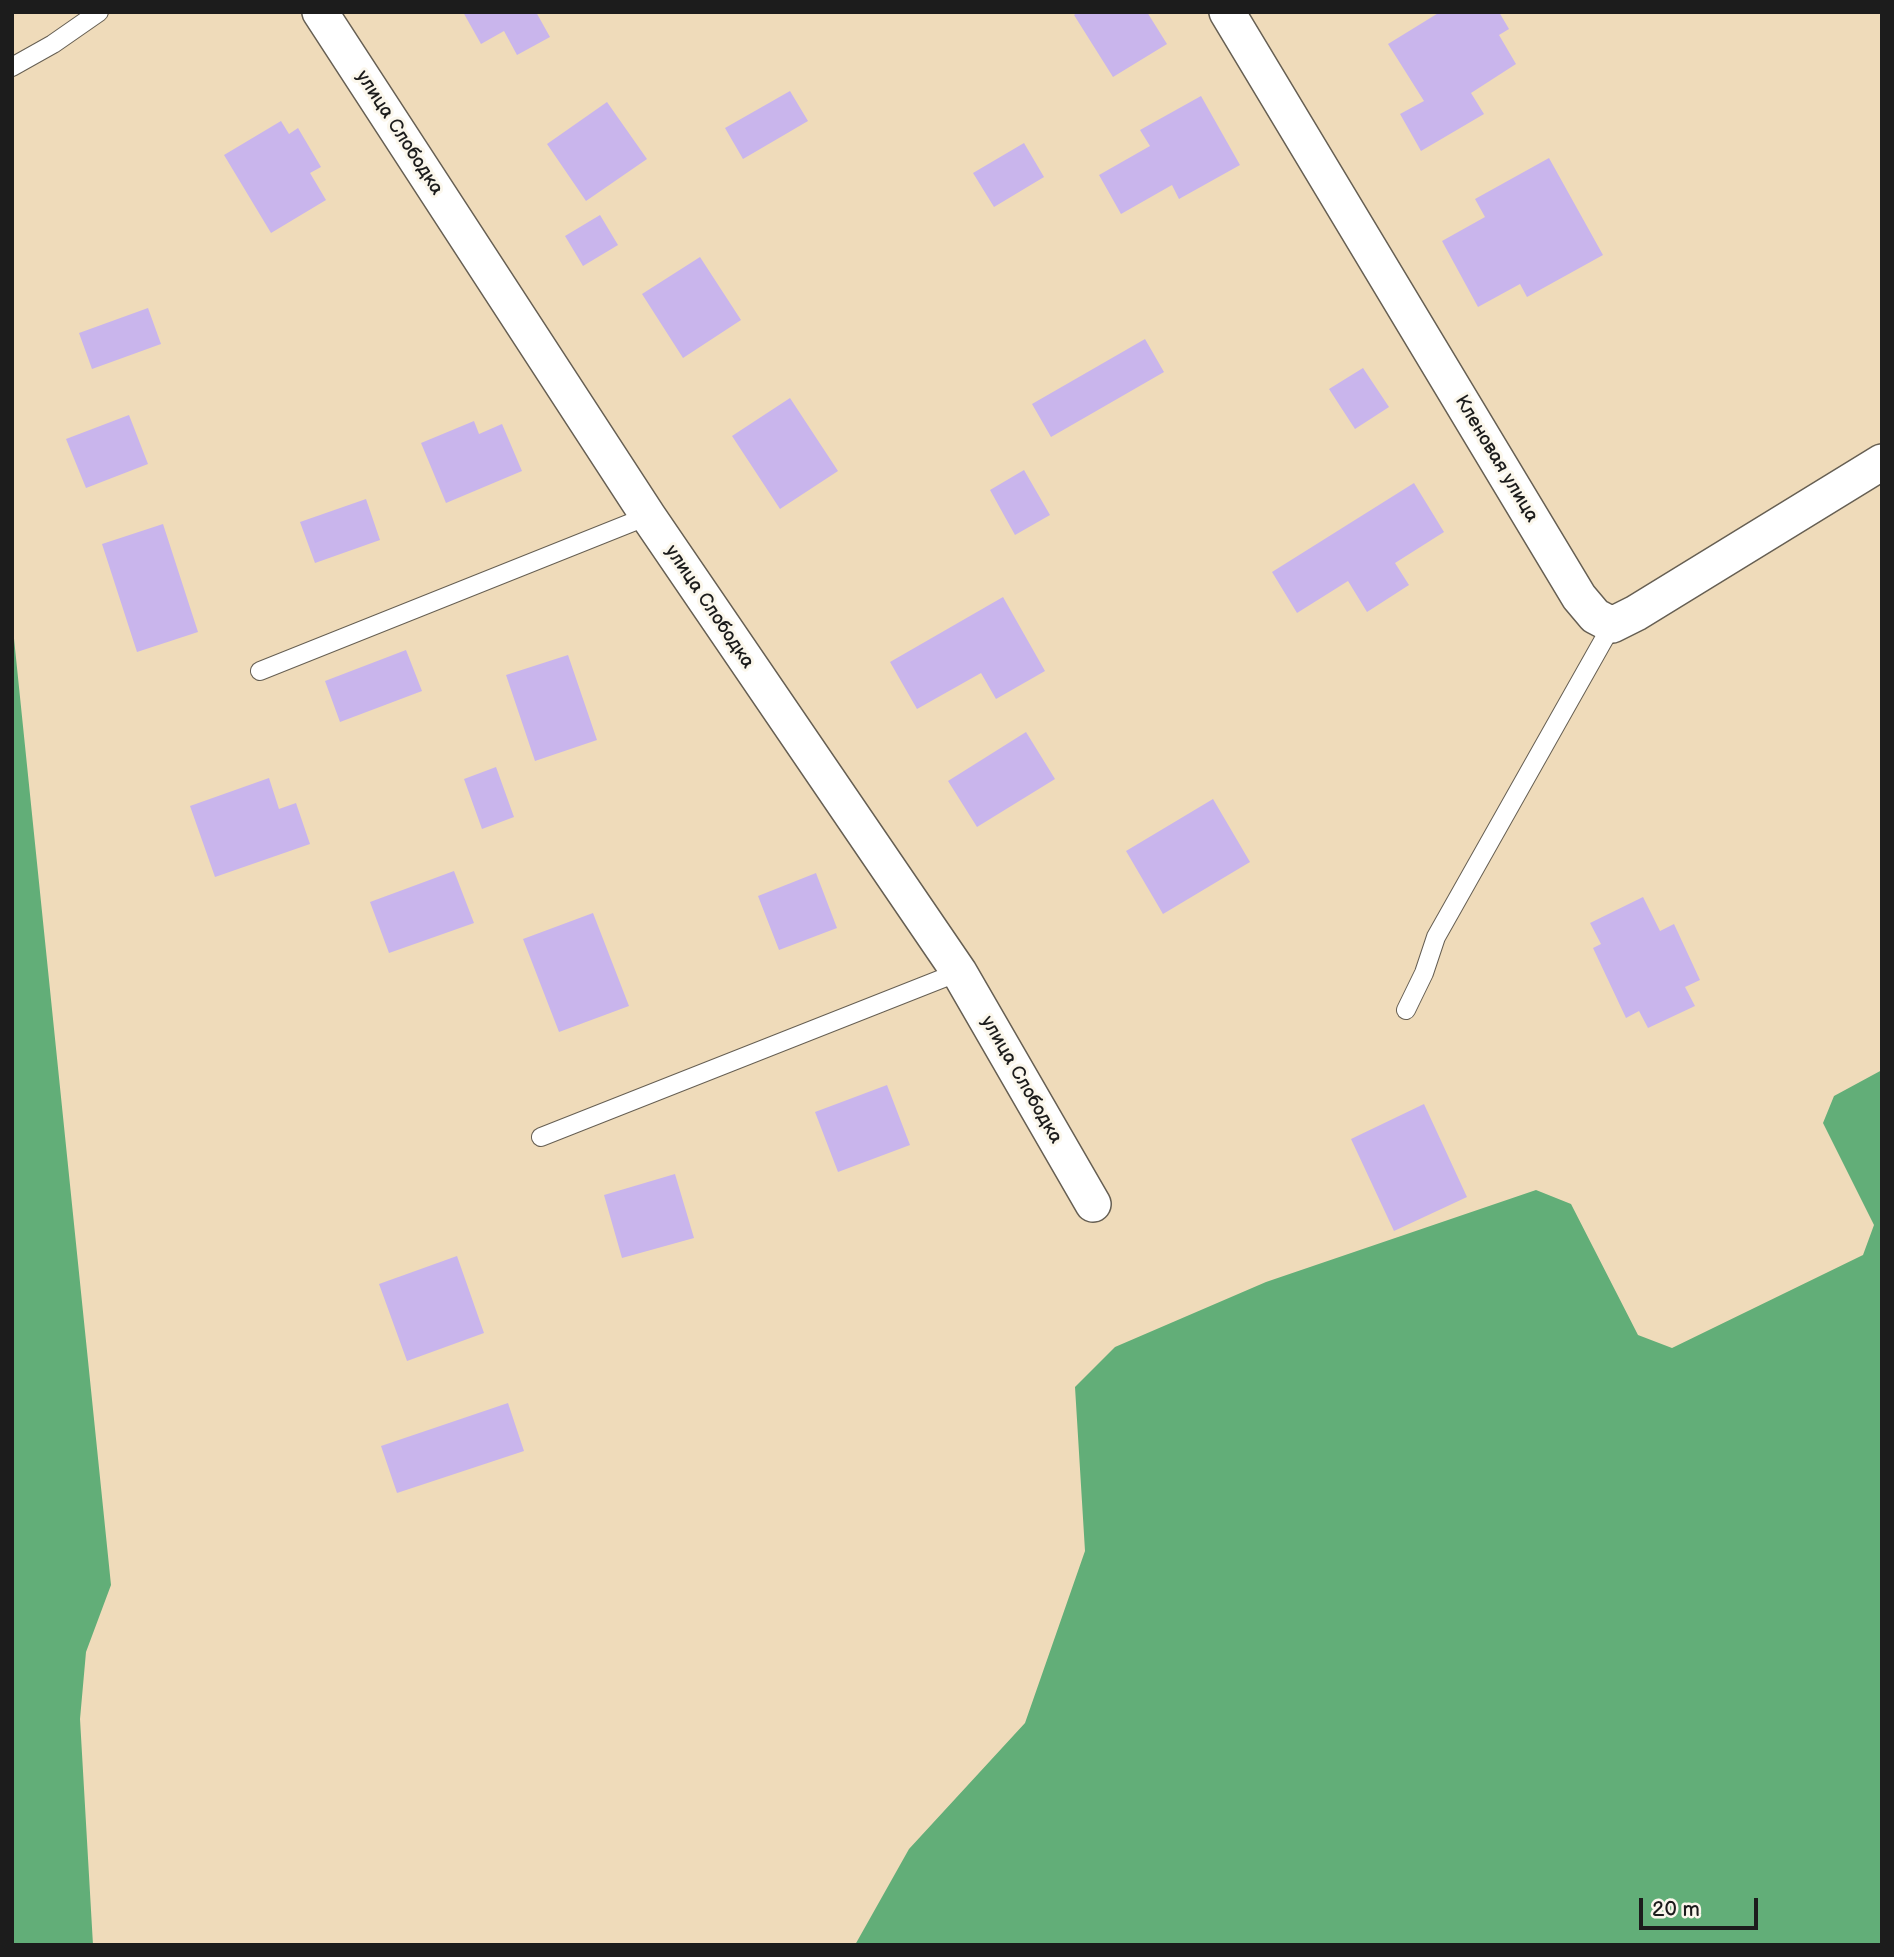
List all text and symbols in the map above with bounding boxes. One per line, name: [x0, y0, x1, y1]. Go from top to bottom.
street label: улица Слободка: [350, 67, 448, 199]
street label: Кленовая улица: [1449, 392, 1543, 526]
street label: улица Слободка: [659, 541, 759, 673]
street label: улица Слободка: [975, 1012, 1067, 1148]
scale bar: [1642, 1884, 1761, 1928]
text: 20 m: [1652, 1897, 1700, 1922]

